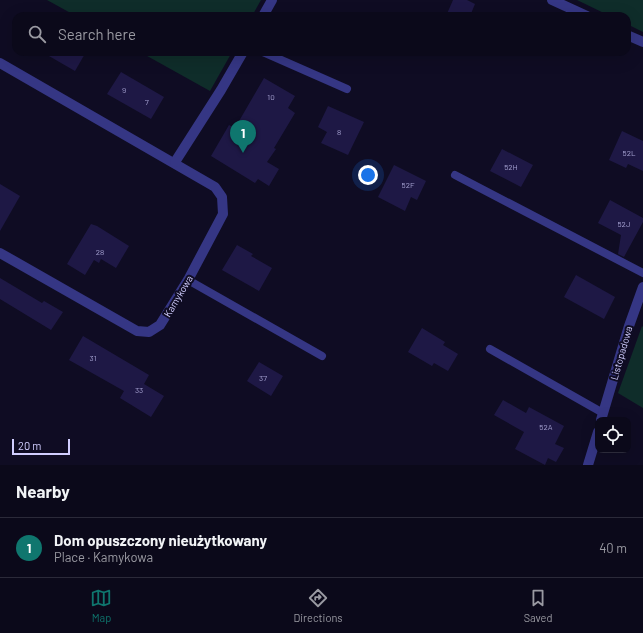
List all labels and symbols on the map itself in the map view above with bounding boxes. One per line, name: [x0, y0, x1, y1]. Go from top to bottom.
house number: 9: [122, 85, 126, 95]
house number: 10: [267, 92, 275, 102]
house number: 7: [145, 97, 149, 107]
pin: 1: [230, 120, 256, 153]
house number: 8: [337, 127, 341, 137]
house number: 52L: [623, 148, 636, 158]
house number: 52H: [504, 162, 518, 172]
your location: [358, 165, 378, 185]
house number: 52F: [402, 180, 415, 190]
house number: 52J: [617, 219, 631, 229]
house number: 28: [96, 247, 104, 257]
street label: Kamykowa: [161, 273, 195, 319]
street label: Listopadowa: [608, 325, 634, 381]
house number: 31: [90, 353, 97, 363]
house number: 37: [259, 373, 267, 383]
house number: 33: [135, 385, 143, 395]
house number: 52A: [539, 422, 553, 432]
scale bar: [12, 437, 70, 456]

